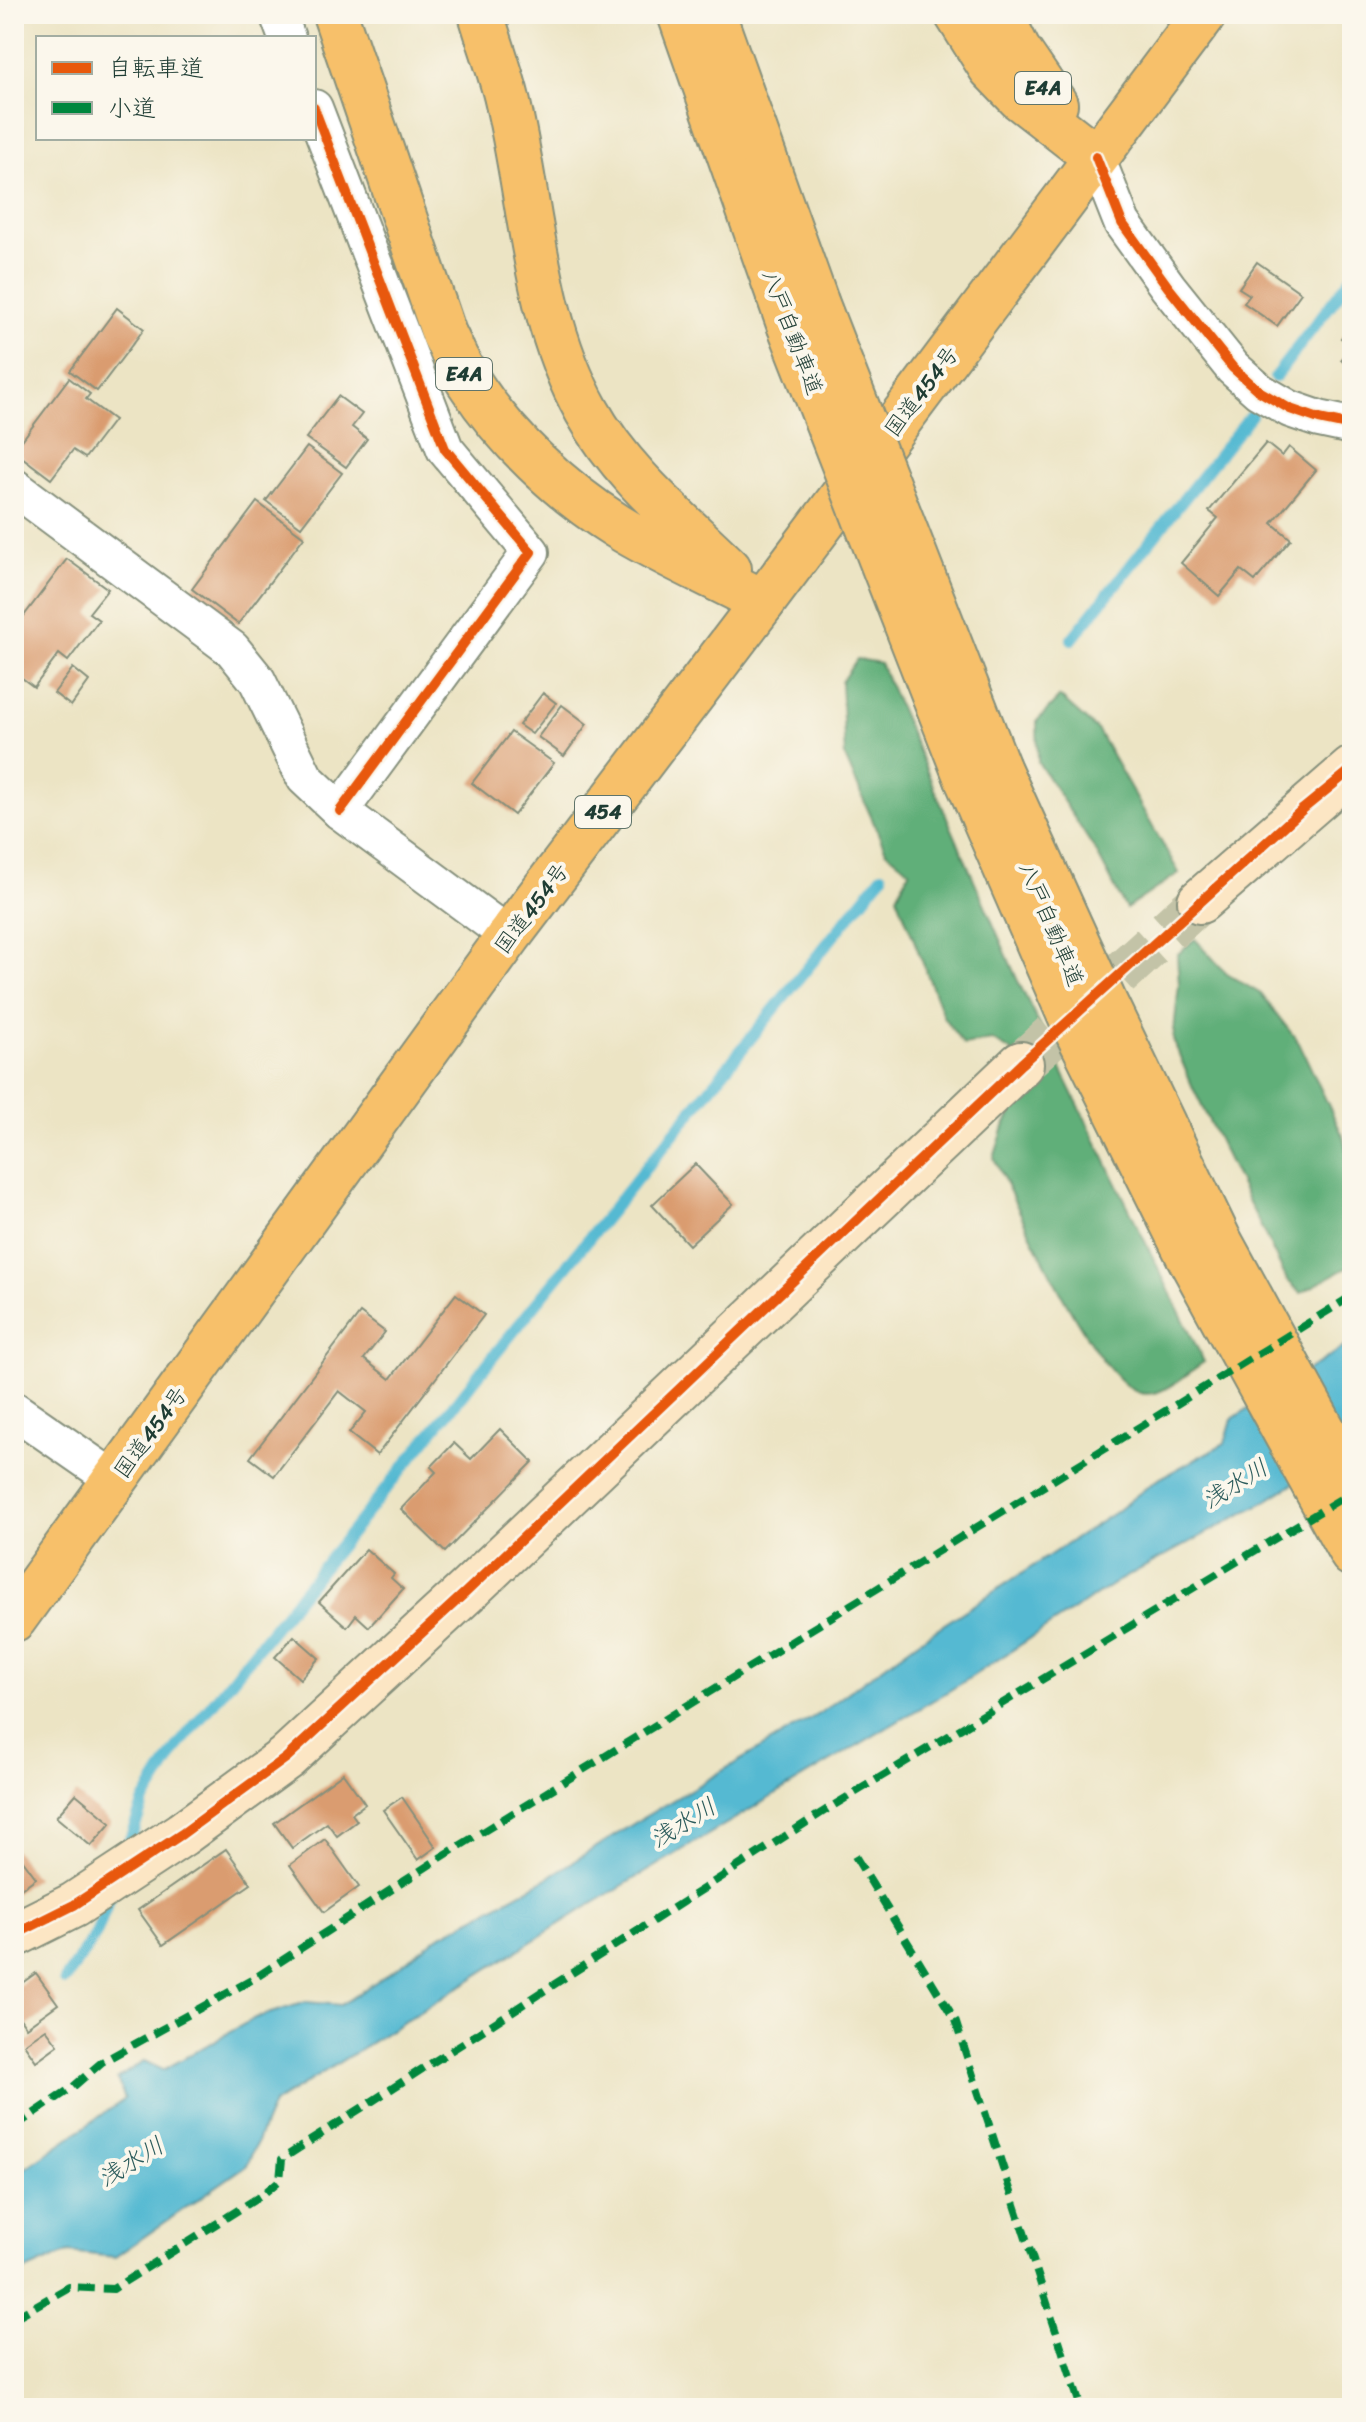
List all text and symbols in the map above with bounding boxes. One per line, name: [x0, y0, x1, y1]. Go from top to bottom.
legend: [36, 36, 316, 140]
text: 自転車道: [108, 47, 204, 89]
road number: E4A: [1015, 72, 1071, 104]
text: 小道: [108, 87, 156, 129]
street label: 八戸自動車道: [751, 264, 834, 401]
street label: 国道454号: [874, 337, 969, 446]
road number: E4A: [436, 358, 492, 390]
road number: 454: [575, 796, 631, 828]
street label: 国道454号: [484, 854, 579, 963]
street label: 八戸自動車道: [1008, 856, 1095, 993]
street label: 国道454号: [103, 1378, 198, 1487]
water label: 浅水川: [1193, 1447, 1277, 1521]
water label: 浅水川: [641, 1786, 725, 1860]
water label: 浅水川: [89, 2125, 173, 2199]

